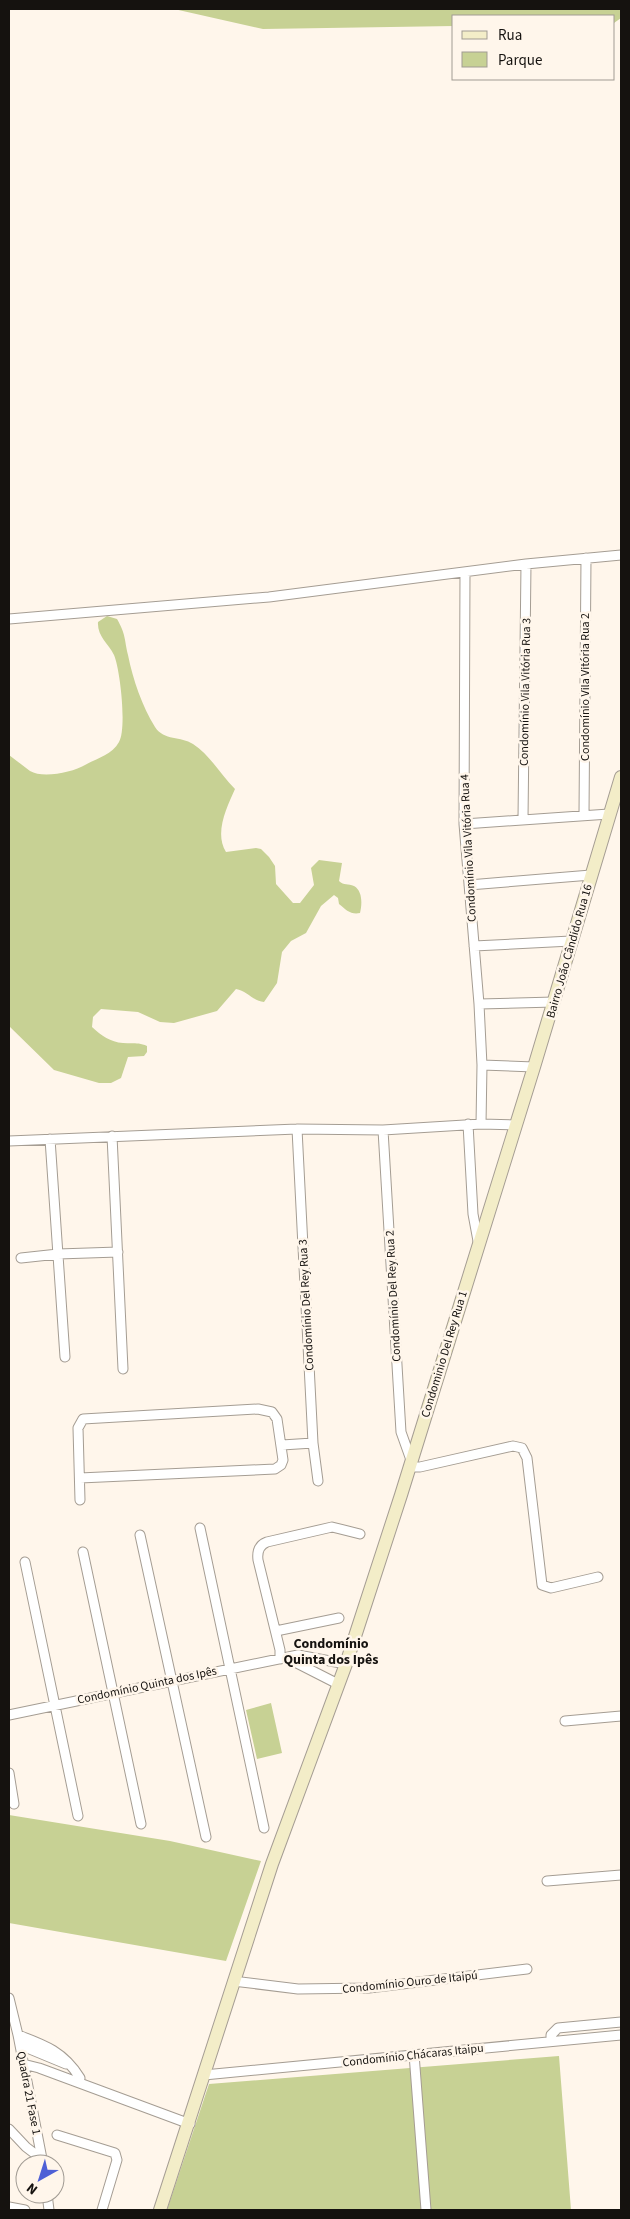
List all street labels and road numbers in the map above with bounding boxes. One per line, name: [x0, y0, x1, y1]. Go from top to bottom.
street label: Condomínio Vila Vitória Rua 2: [577, 613, 594, 761]
street label: Condomínio Vila Vitória Rua 3: [516, 618, 535, 766]
street label: Condomínio Vila Vitória Rua 4: [456, 774, 481, 922]
street label: Bairro João Cândido Rua 16: [542, 882, 597, 1020]
street label: Condomínio Del Rey Rua 2: [382, 1230, 405, 1362]
street label: Condomínio Del Rey Rua 3: [295, 1239, 318, 1371]
street label: Condominio Del Rey Rua 1: [417, 1289, 472, 1420]
street label: Condomínio Quinta dos Ipês: [76, 1662, 218, 1709]
street label: Condomínio Ouro de Itaipú: [342, 1967, 479, 1998]
street label: Condomínio Chácaras Itaipu: [342, 2040, 484, 2071]
street label: Quadra 21 Fase 1: [12, 2050, 45, 2136]

